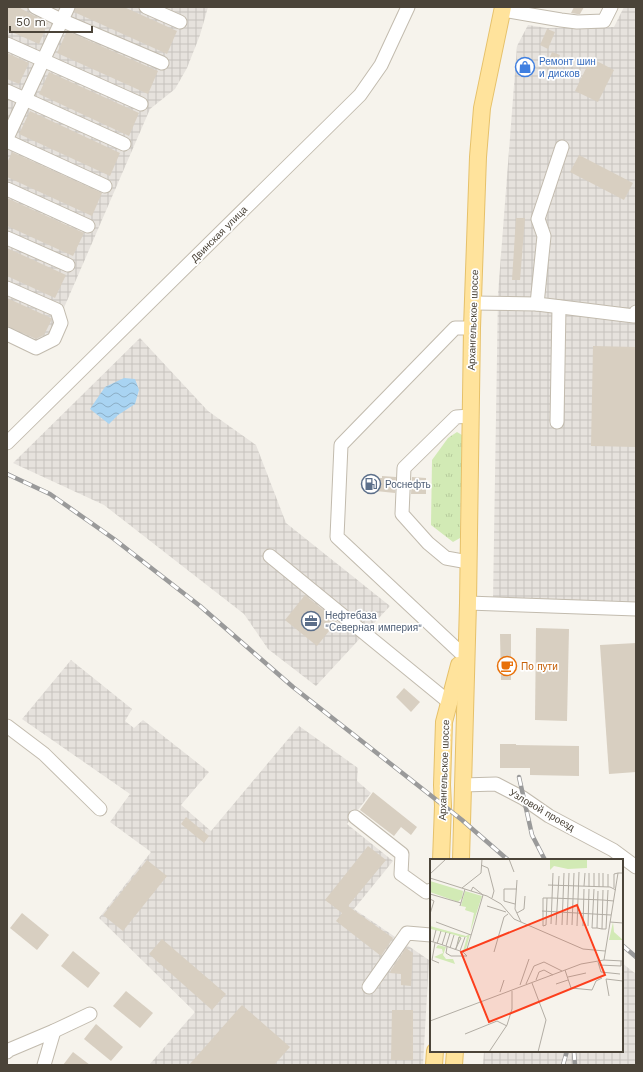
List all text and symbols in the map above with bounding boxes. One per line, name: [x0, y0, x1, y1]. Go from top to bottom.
scale bar: [10, 8, 92, 34]
text: 50 m: [16, 15, 46, 29]
shop icon: Ремонт шин и дисков: [514, 56, 536, 78]
place label: Ремонт шин и дисков: [539, 56, 596, 79]
street label: Двинская улица: [189, 203, 250, 264]
street label: Архангельское шоссе: [466, 269, 480, 371]
fuel station icon: Роснефть: [360, 473, 382, 495]
place label: Роснефть: [385, 479, 431, 490]
office icon: Нефтебаза "Северная империя": [300, 610, 322, 632]
place label: Нефтебаза "Северная империя": [325, 610, 422, 633]
cafe icon: По пути: [496, 655, 518, 677]
place label: По пути: [521, 661, 558, 672]
street label: Архангельское шоссе: [437, 719, 451, 821]
street label: Узловой проезд: [507, 787, 577, 833]
inset map: [430, 859, 623, 1052]

